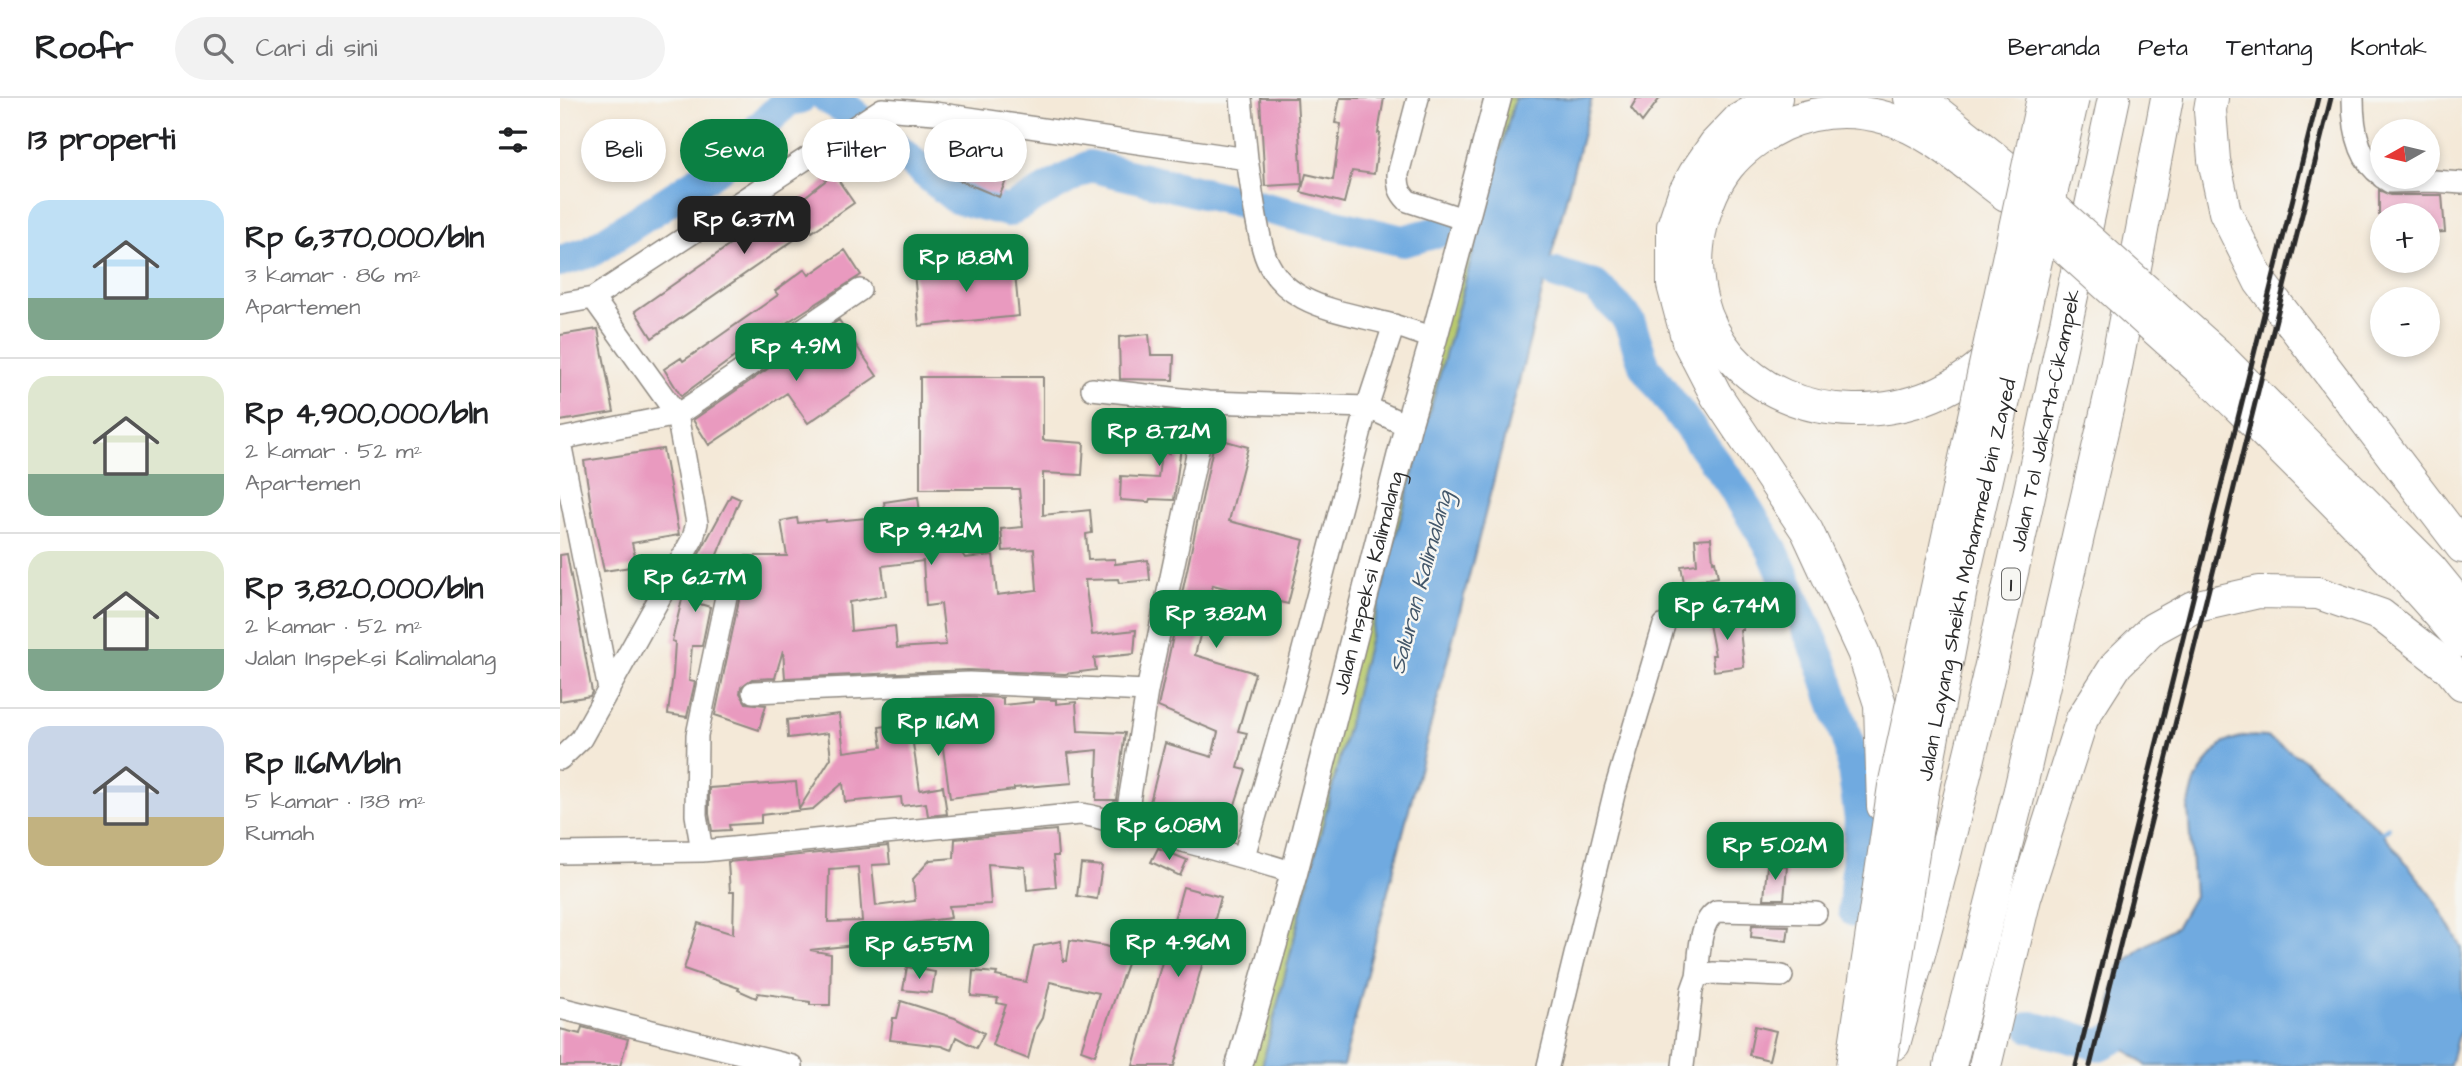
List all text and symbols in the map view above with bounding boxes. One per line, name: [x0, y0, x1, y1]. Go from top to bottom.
search box: [175, 17, 665, 80]
text: Roofr: [35, 25, 133, 71]
icon: search: [199, 29, 237, 67]
text: Cari di sini: [255, 30, 377, 66]
text: Beranda: [2008, 31, 2100, 65]
text: Peta: [2138, 31, 2188, 65]
text: Tentang: [2226, 31, 2312, 65]
text: Kontak: [2350, 31, 2427, 65]
text: 13 properti: [28, 119, 175, 161]
chip: Beli: [581, 119, 666, 182]
chip: Sewa: [680, 119, 788, 182]
chip: Filter: [802, 119, 910, 182]
chip: Baru: [924, 119, 1027, 182]
north arrow: [2370, 119, 2440, 189]
map controls: [2370, 119, 2440, 357]
icon: filters: [494, 121, 532, 159]
pin: Rp 6.37M: [672, 197, 816, 256]
text: Rp 6.37M: [694, 203, 794, 235]
button: +: [2370, 203, 2440, 273]
text: Rp 6,370,000/bln: [245, 217, 484, 259]
icon: home: [84, 228, 168, 312]
pin: Rp 18.8M: [894, 234, 1038, 294]
text: Rp 18.8M: [919, 241, 1013, 273]
text: 3 kamar · 86 m²: [245, 259, 421, 291]
street label: Jalan Tol Jakarta–Cikampek: [2003, 286, 2088, 554]
button: −: [2370, 287, 2440, 357]
text: Apartemen: [245, 291, 361, 323]
pin: Rp 4.9M: [731, 324, 861, 383]
text: Rp 4.9M: [751, 330, 841, 362]
street label: Jalan Layang Sheikh Mohammed bin Zayed: [1911, 376, 2023, 783]
text: Rp 4,900,000/bln: [245, 393, 488, 435]
icon: home: [84, 404, 168, 488]
pin: Rp 8.72M: [1087, 408, 1231, 468]
text: Rp 8.72M: [1108, 415, 1210, 447]
text: 2 kamar · 52 m²: [245, 435, 422, 467]
text: Apartemen: [245, 467, 361, 499]
street label: Jalan Inspeksi Kalimalang: [1326, 468, 1413, 698]
water label: Saluran Kalimalang: [1381, 486, 1462, 677]
pin: Rp 9.42M: [859, 508, 1003, 567]
text: Rp 9.42M: [880, 514, 982, 546]
pin: Rp 6.27M: [623, 554, 767, 614]
text: Rp 6.27M: [644, 561, 746, 593]
text: Rp 3,820,000/bln: [245, 568, 484, 610]
road number: 1: [2002, 569, 2020, 600]
icon: home: [84, 579, 168, 663]
pin: Rp 6.74M: [1655, 582, 1799, 642]
text: Rp 6.74M: [1675, 589, 1779, 621]
pin: Rp 3.82M: [1144, 590, 1288, 650]
text: Rp 3.82M: [1166, 597, 1266, 629]
text: 2 kamar · 52 m²: [245, 610, 422, 642]
text: Jalan Inspeksi Kalimalang: [245, 642, 496, 674]
pin: Rp 11.6M: [866, 698, 1010, 758]
text: Rp 11.6M: [898, 705, 978, 737]
text: Rp 11.6M/bln: [245, 743, 401, 785]
icon: home: [84, 754, 168, 838]
text: 5 kamar · 138 m²: [245, 785, 426, 817]
pin: Rp 6.08M: [1097, 802, 1241, 862]
text: Rp 6.08M: [1117, 809, 1221, 841]
text: Rumah: [245, 817, 314, 849]
pin: Rp 5.02M: [1703, 822, 1847, 882]
text: Rp 5.02M: [1723, 829, 1827, 861]
pin: Rp 4.96M: [1106, 920, 1250, 979]
pin: Rp 6.55M: [847, 922, 991, 981]
text: Rp 4.96M: [1126, 926, 1230, 958]
text: Rp 6.55M: [865, 928, 973, 960]

